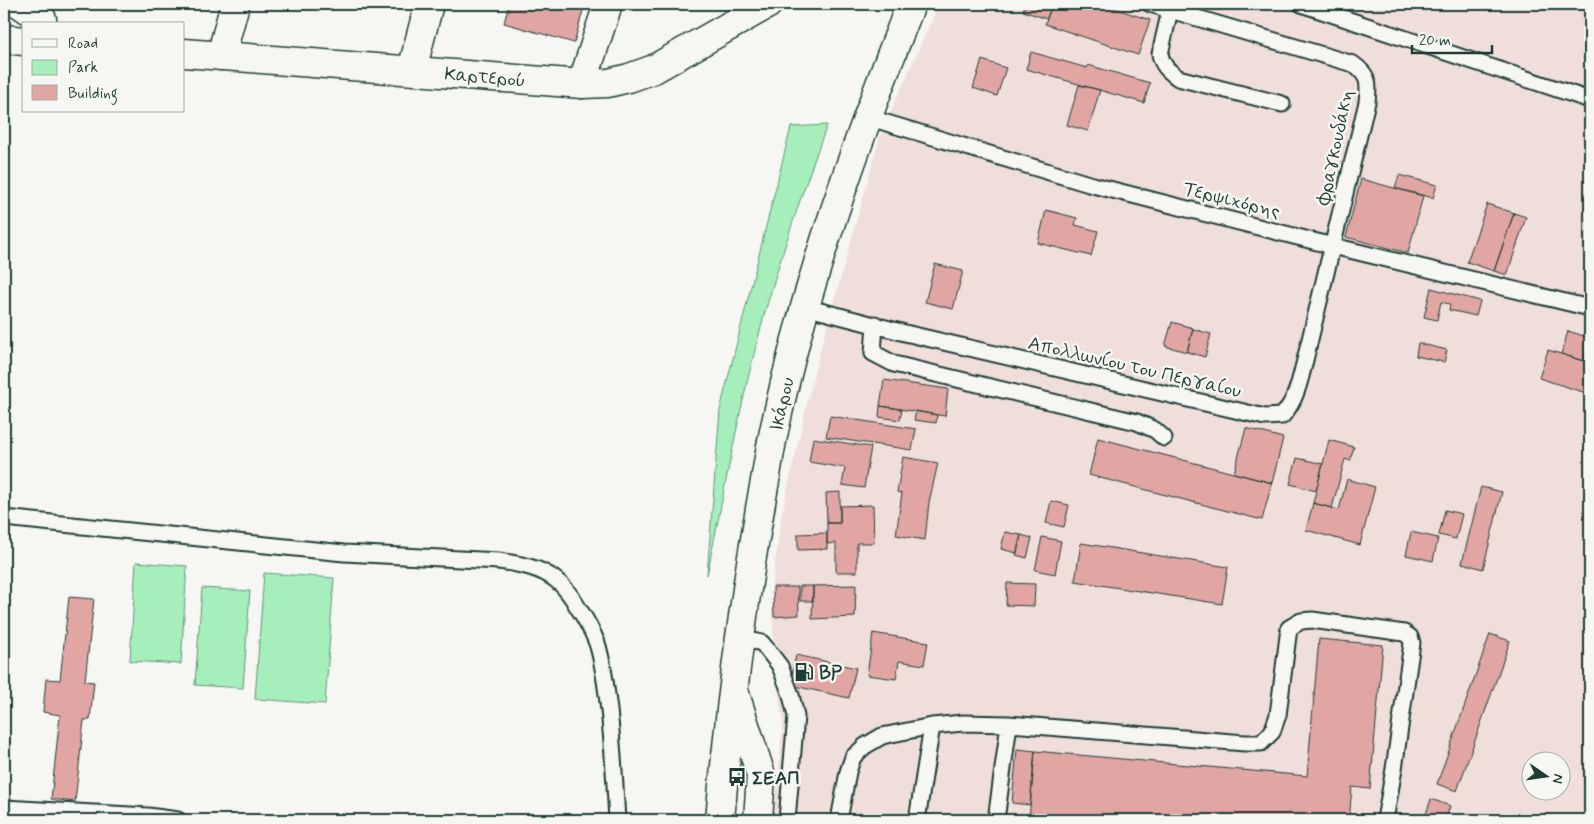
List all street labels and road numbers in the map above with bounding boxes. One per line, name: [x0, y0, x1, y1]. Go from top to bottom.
street label: Καρτερού: [443, 61, 526, 93]
street label: Φραγκουδάκη: [1311, 87, 1360, 208]
street label: Τερψιχόρης: [1181, 176, 1283, 225]
street label: Απολλωνίου του Περγαίου: [1026, 331, 1244, 404]
street label: Ικάρου: [764, 375, 801, 434]

